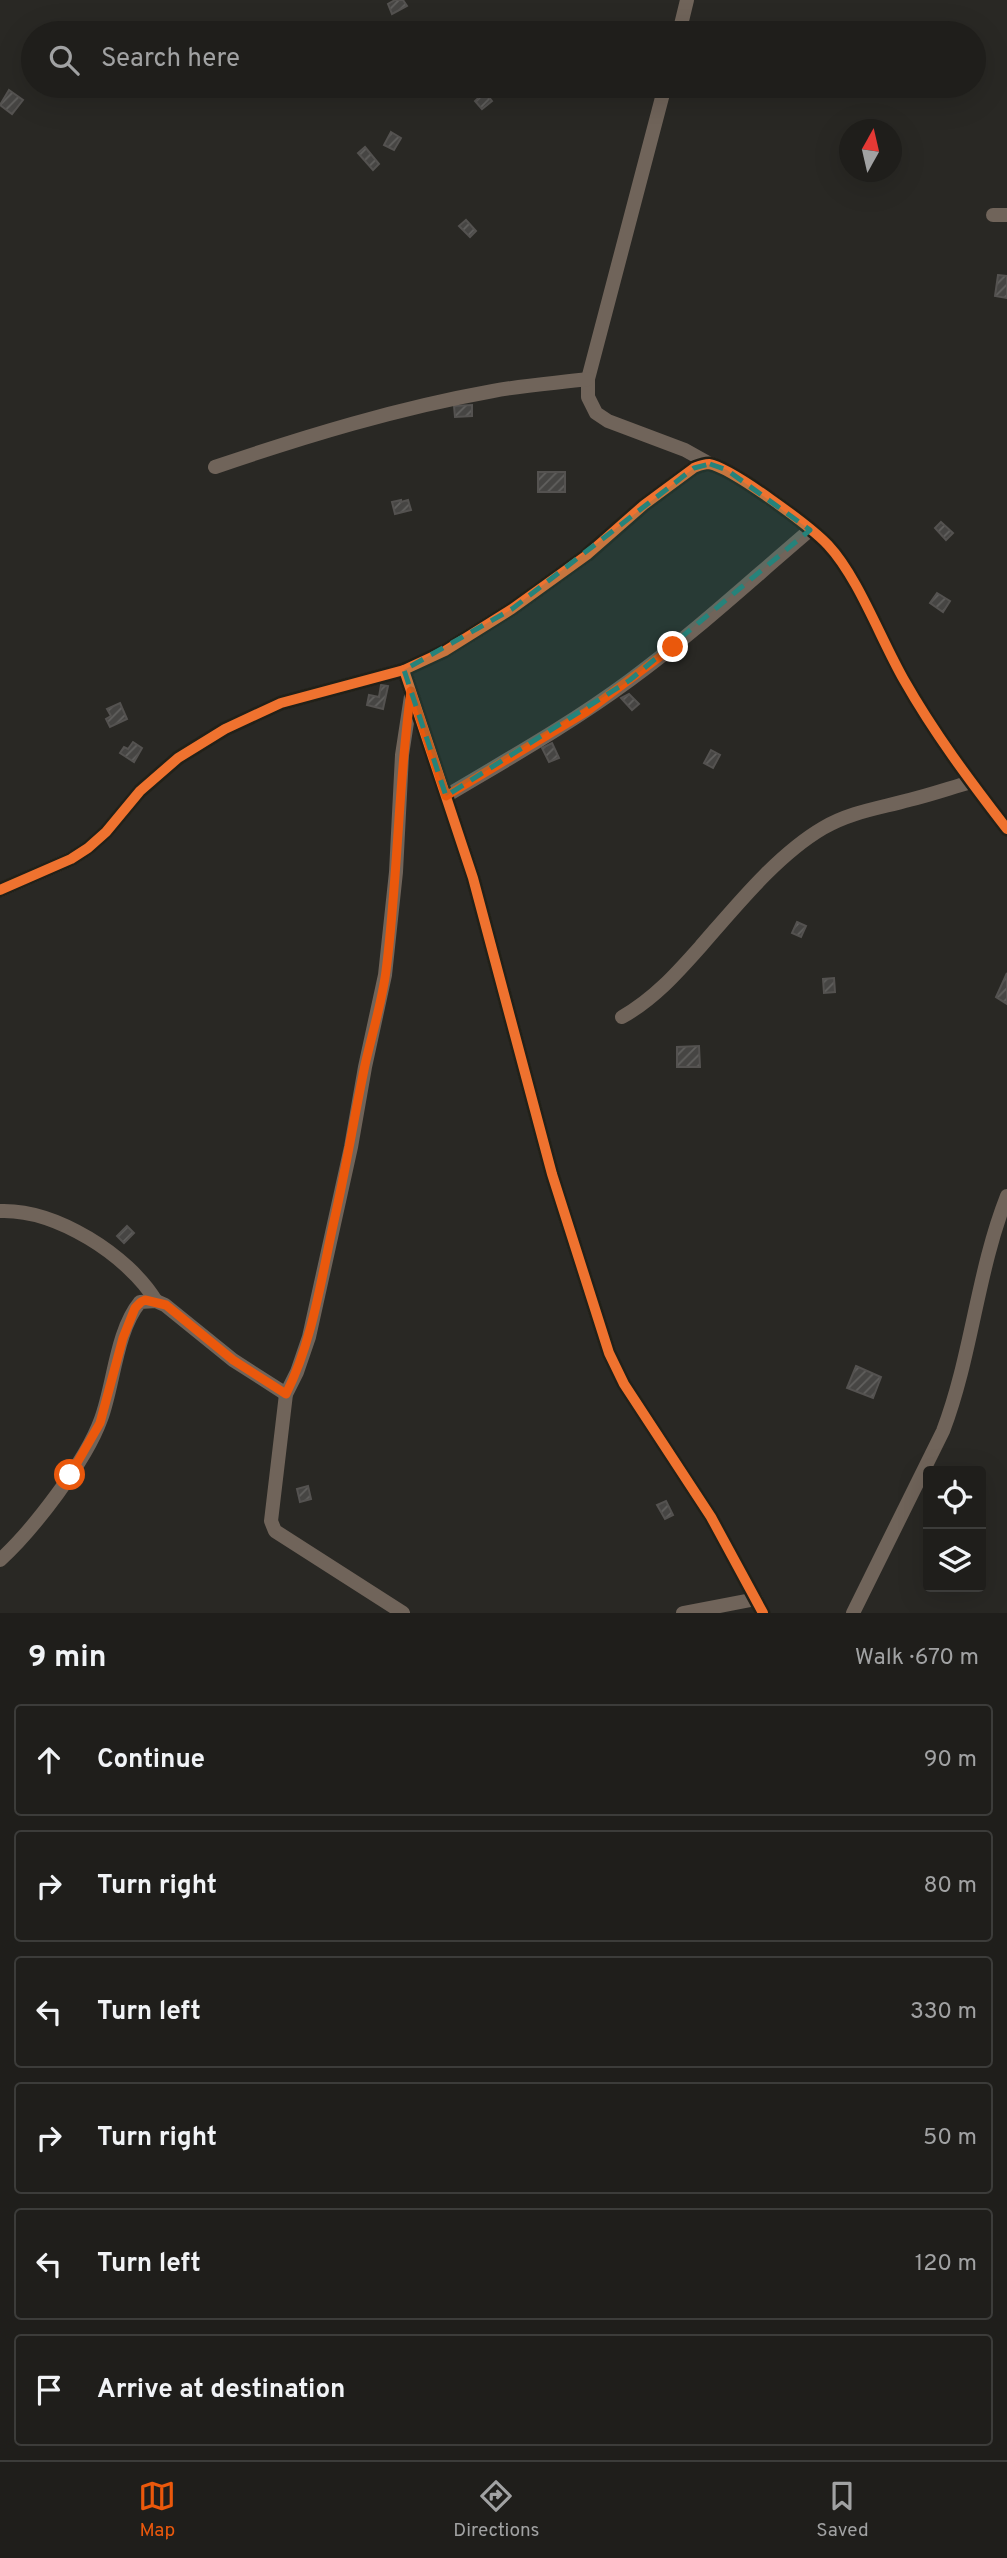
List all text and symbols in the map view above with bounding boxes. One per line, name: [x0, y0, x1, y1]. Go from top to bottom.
search box: [21, 21, 986, 98]
icon: search: [45, 41, 83, 79]
text: Search here: [101, 43, 240, 76]
north arrow: [839, 119, 902, 182]
route end: [657, 631, 688, 662]
route start: [54, 1459, 85, 1490]
map controls: [923, 1466, 986, 1592]
button: locate: [923, 1466, 986, 1529]
button: layers: [923, 1529, 986, 1592]
text: 9 min: [28, 1640, 106, 1677]
text: Walk · 670 m: [855, 1644, 979, 1673]
icon: ahead: [30, 1741, 68, 1779]
text: Continue: [97, 1744, 205, 1777]
text: 90 m: [924, 1746, 977, 1775]
icon: right: [30, 1867, 68, 1905]
text: Turn right: [97, 1870, 217, 1903]
text: 80 m: [924, 1872, 977, 1901]
icon: left: [30, 1993, 68, 2031]
text: Turn left: [97, 1996, 201, 2029]
text: 330 m: [910, 1998, 977, 2027]
icon: right: [30, 2119, 68, 2157]
text: Turn right: [97, 2122, 217, 2155]
text: 50 m: [923, 2124, 977, 2153]
icon: left: [30, 2245, 68, 2283]
text: Turn left: [97, 2248, 201, 2281]
text: 120 m: [915, 2250, 977, 2279]
icon: arrive: [30, 2371, 68, 2409]
text: Arrive at destination: [97, 2374, 345, 2407]
tab: Map: [138, 2477, 176, 2543]
tab: Directions: [453, 2477, 540, 2543]
tab: Saved: [816, 2477, 869, 2543]

